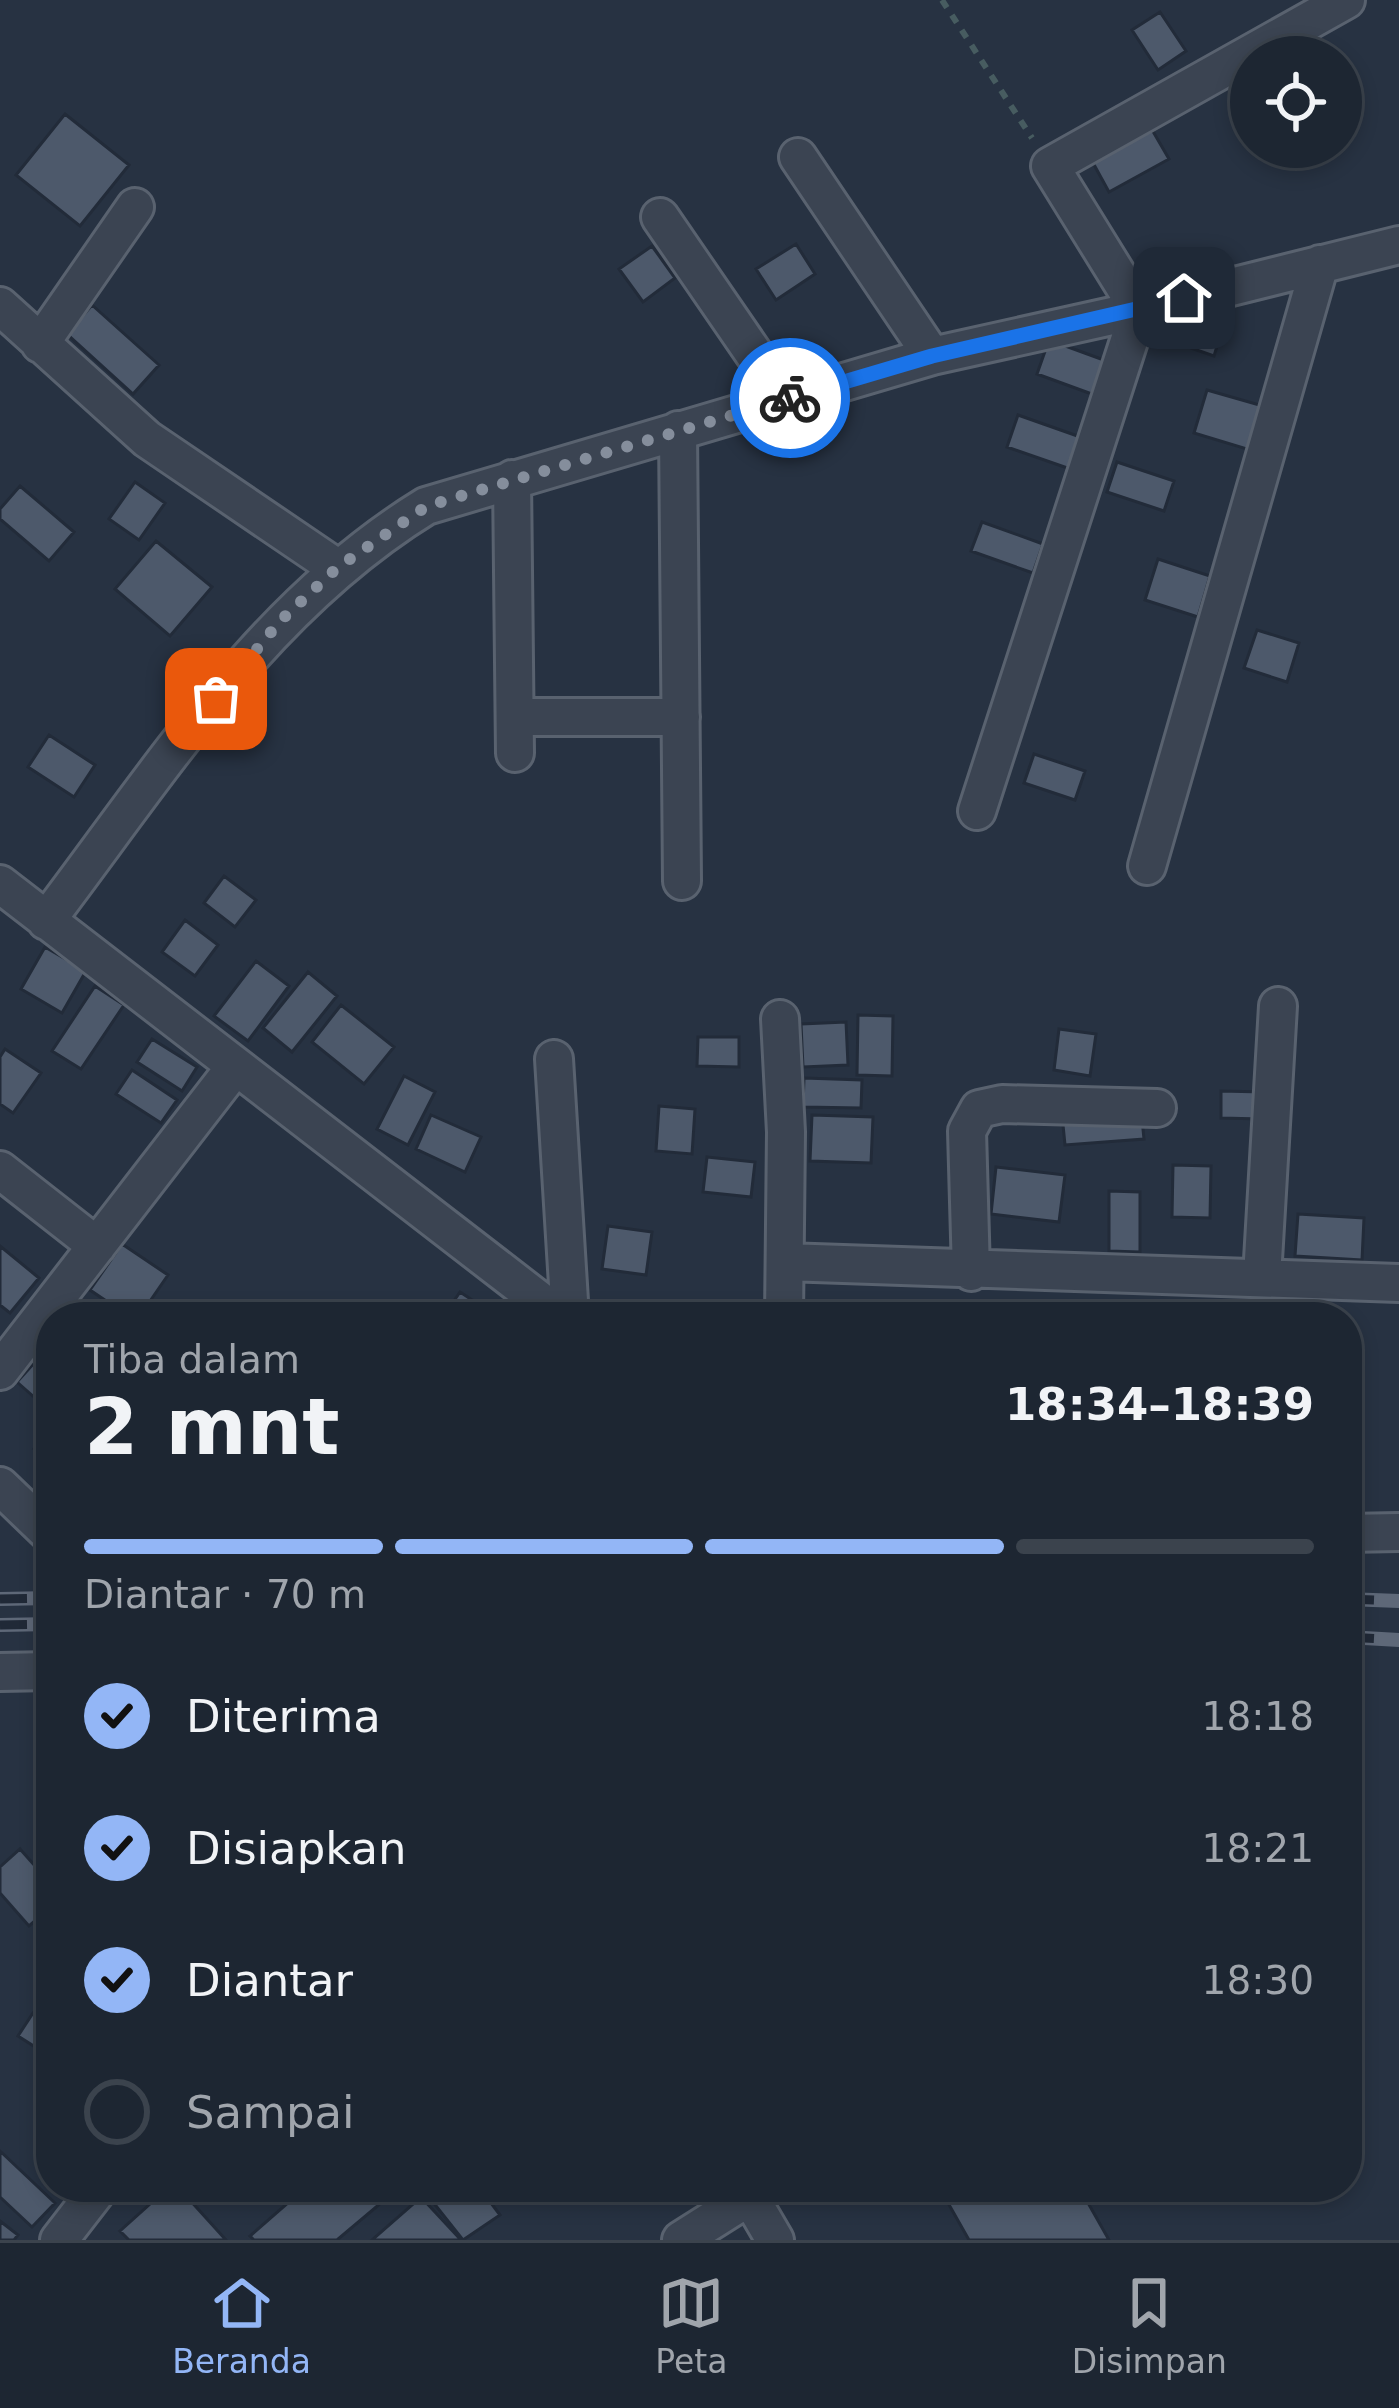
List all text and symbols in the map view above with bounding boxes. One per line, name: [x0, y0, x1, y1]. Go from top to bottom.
map controls: [1230, 36, 1362, 168]
button: locate: [1230, 36, 1362, 168]
pin: [1133, 247, 1235, 349]
icon: home: [1151, 265, 1217, 331]
courier: [730, 338, 850, 458]
icon: bike: [757, 365, 823, 431]
pin: [165, 648, 267, 750]
icon: bag: [183, 666, 249, 732]
text: Tiba dalam: [84, 1337, 300, 1382]
text: 18:34–18:39: [1005, 1378, 1314, 1431]
text: 2 mnt: [84, 1382, 340, 1472]
text: Diantar · 70 m: [84, 1572, 366, 1617]
icon: check: [84, 1683, 150, 1749]
text: Diterima: [186, 1690, 381, 1743]
text: 18:18: [1202, 1694, 1314, 1739]
icon: check: [84, 1815, 150, 1881]
text: Disiapkan: [186, 1822, 407, 1875]
text: 18:21: [1202, 1826, 1314, 1871]
icon: check: [84, 1947, 150, 2013]
text: Diantar: [186, 1954, 353, 2007]
text: 18:30: [1202, 1958, 1314, 2003]
text: Sampai: [186, 2086, 355, 2139]
tab: Beranda: [172, 2270, 311, 2381]
tab: Peta: [655, 2270, 727, 2381]
tab: Disimpan: [1072, 2270, 1227, 2381]

